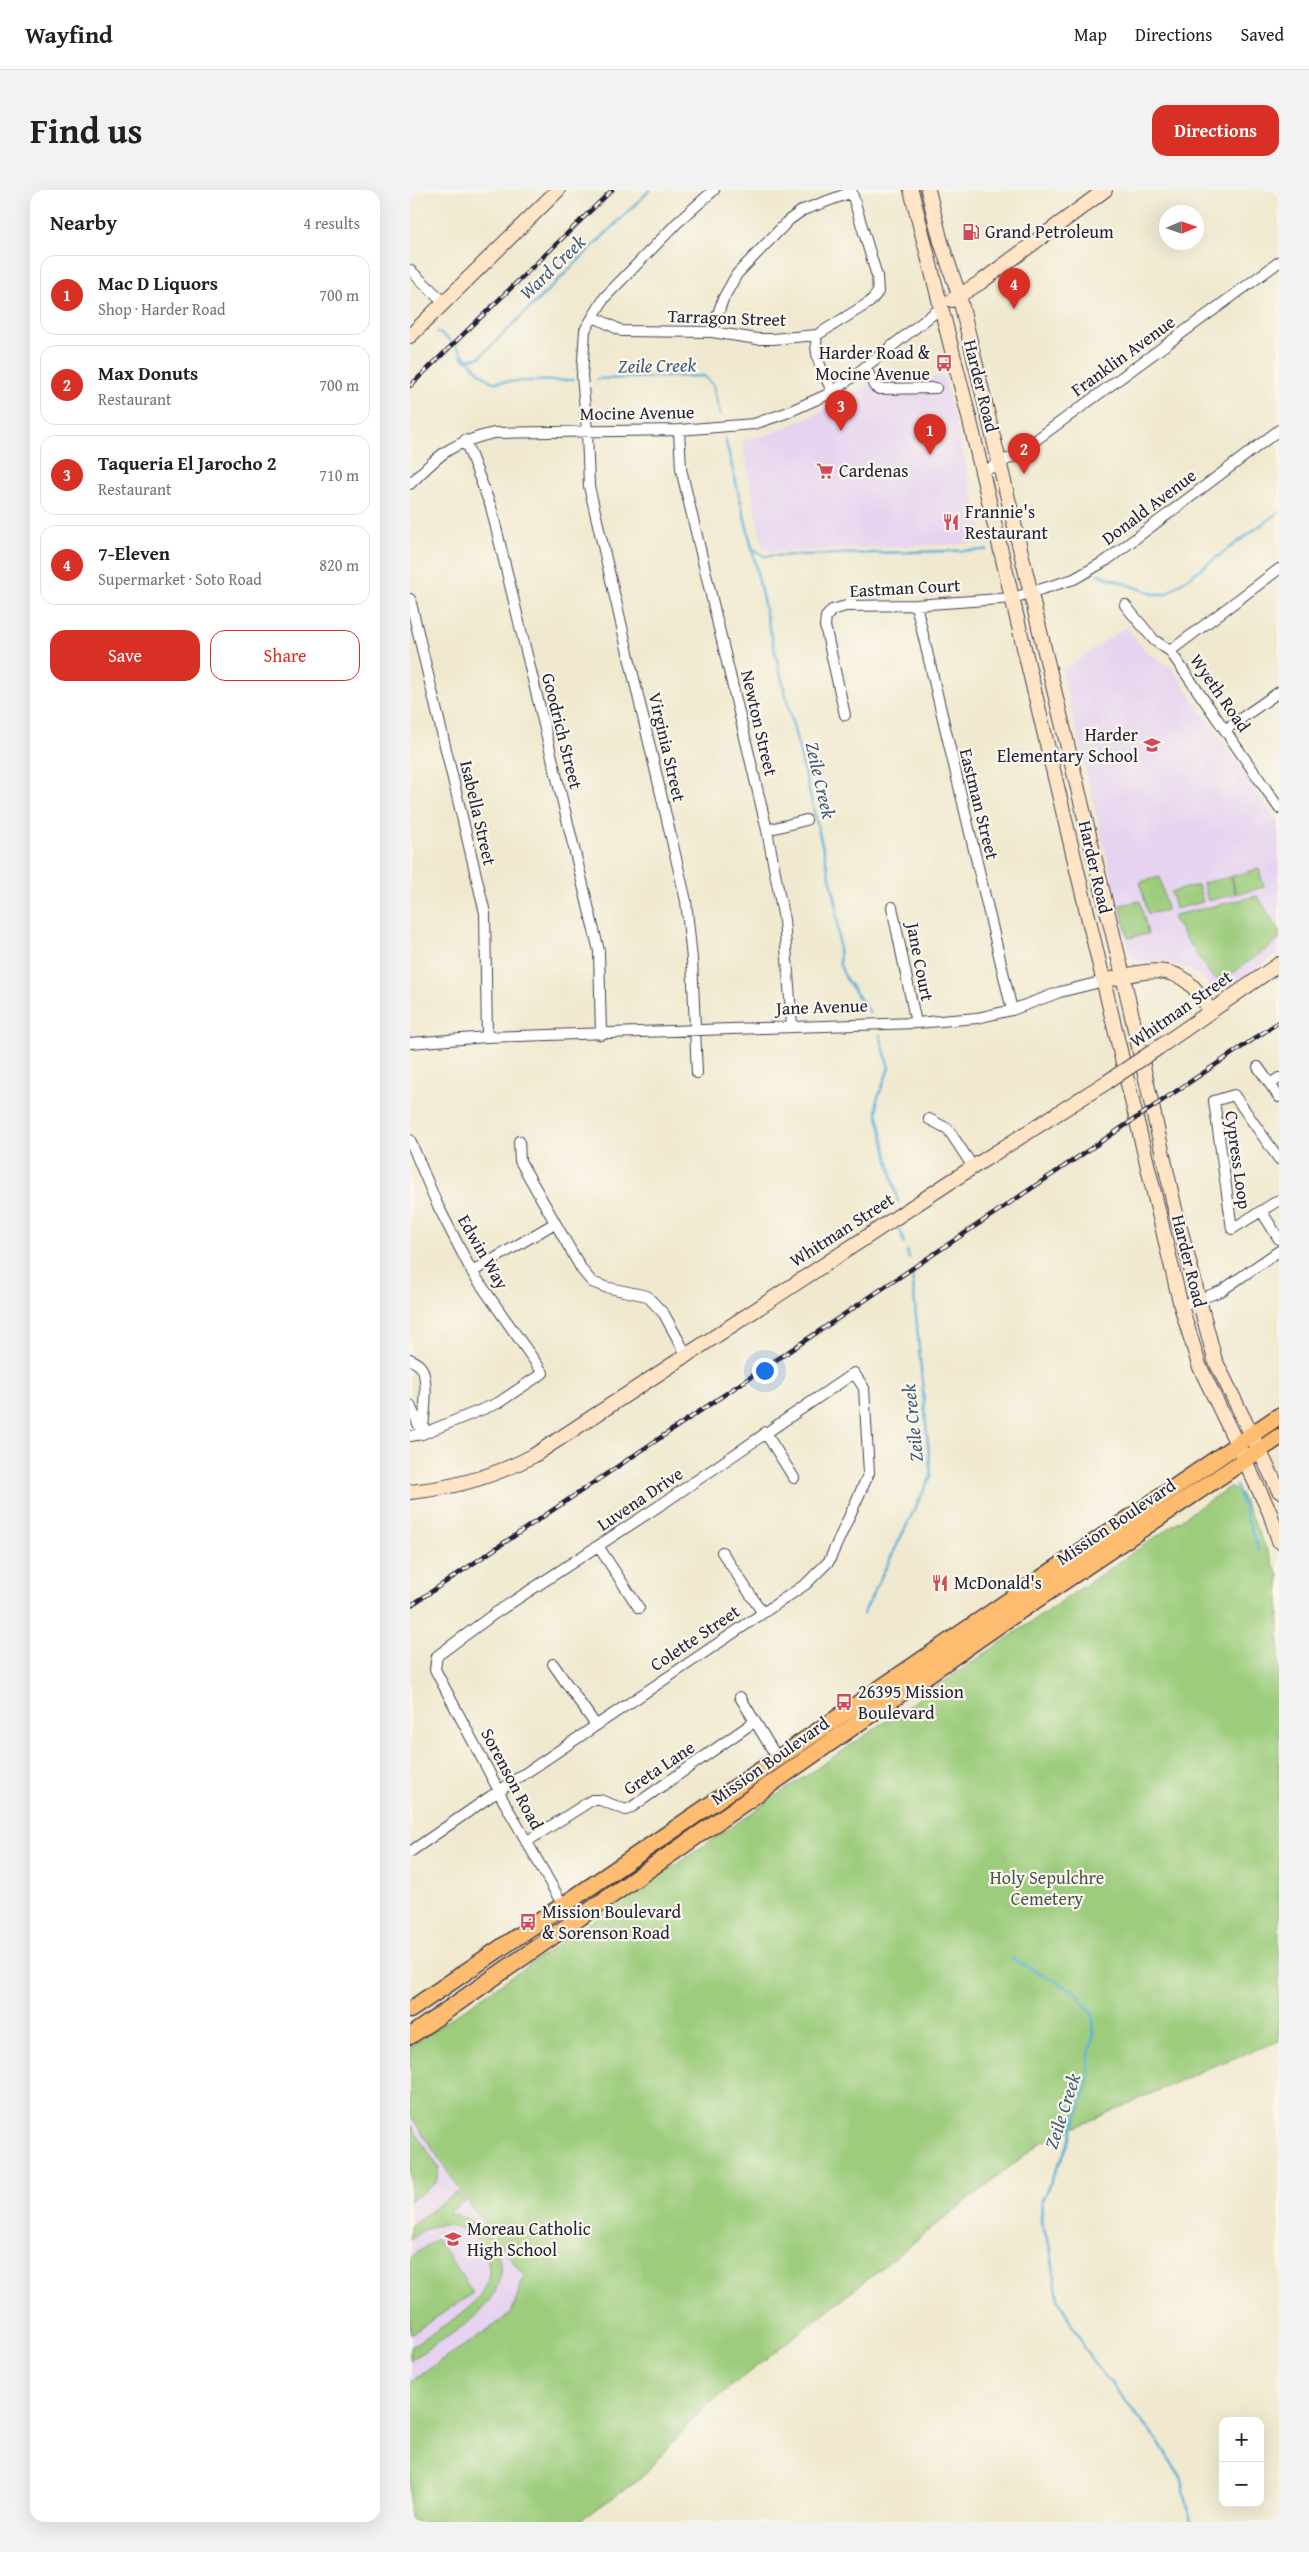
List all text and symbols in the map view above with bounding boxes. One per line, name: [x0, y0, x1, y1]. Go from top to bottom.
text: Wayfind: [25, 17, 113, 52]
text: Map: [1074, 21, 1107, 48]
text: Directions: [1135, 21, 1212, 48]
text: Saved: [1240, 21, 1284, 48]
text: Find us: [30, 105, 143, 156]
button: Directions: [1152, 105, 1279, 156]
north arrow: [1159, 205, 1204, 250]
text: Nearby: [50, 207, 117, 238]
text: 4 results: [303, 211, 360, 235]
place label: Grand Petroleum: [985, 218, 1114, 245]
fuel station icon: Grand Petroleum: [961, 222, 981, 242]
water label: Ward Creek: [513, 228, 592, 306]
pin: 4: [998, 268, 1030, 309]
text: Mac D Liquors: [98, 269, 218, 297]
text: 1: [63, 283, 71, 307]
text: 700 m: [319, 283, 359, 307]
text: Shop · Harder Road: [98, 297, 226, 321]
street label: Tarragon Street: [667, 302, 788, 333]
street label: Franklin Avenue: [1065, 308, 1181, 403]
street label: Harder Road: [957, 337, 1006, 436]
place label: Harder Road & Mocine Avenue: [815, 339, 931, 387]
water label: Zeile Creek: [618, 350, 697, 380]
bus stop icon: Harder Road & Mocine Avenue: [934, 353, 954, 373]
text: Max Donuts: [98, 359, 198, 387]
text: 2: [63, 373, 71, 397]
text: 700 m: [319, 373, 359, 397]
text: Restaurant: [98, 387, 172, 411]
pin: 3: [825, 390, 857, 431]
street label: Mocine Avenue: [579, 398, 695, 427]
pin: 1: [914, 414, 946, 455]
pin: 2: [1008, 433, 1040, 474]
text: Taqueria El Jarocho 2: [98, 449, 277, 477]
place label: Cardenas: [839, 457, 908, 484]
supermarket icon: Cardenas: [815, 461, 835, 481]
street label: Donald Avenue: [1096, 462, 1202, 551]
text: 3: [63, 463, 71, 487]
text: 710 m: [319, 463, 359, 487]
text: Restaurant: [98, 477, 172, 501]
place label: Frannie's Restaurant: [965, 498, 1048, 546]
restaurant icon: Frannie's Restaurant: [941, 512, 961, 532]
text: 7-Eleven: [98, 539, 170, 567]
text: 4: [63, 553, 71, 577]
text: 820 m: [319, 553, 359, 577]
text: Supermarket · Soto Road: [98, 567, 262, 591]
street label: Eastman Court: [849, 571, 962, 604]
button: Save: [50, 630, 200, 681]
button: Share: [210, 630, 360, 681]
street label: Wyeth Road: [1183, 648, 1258, 738]
street label: Newton Street: [734, 667, 785, 779]
street label: Goodrich Street: [535, 670, 590, 792]
street label: Virginia Street: [642, 690, 693, 805]
place label: Harder Elementary School: [997, 721, 1139, 769]
school or university icon: Harder Elementary School: [1142, 735, 1162, 755]
water label: Zeile Creek: [799, 739, 844, 822]
street label: Eastman Street: [953, 745, 1007, 863]
street label: Isabella Street: [453, 758, 504, 869]
street label: Harder Road: [1072, 818, 1119, 916]
street label: Jane Court: [899, 919, 941, 1004]
street label: Whitman Street: [1124, 963, 1238, 1054]
street label: Jane Avenue: [774, 991, 868, 1022]
street label: Cypress Loop: [1218, 1109, 1259, 1211]
street label: Whitman Street: [784, 1185, 900, 1273]
street label: Edwin Way: [451, 1209, 516, 1294]
street label: Harder Road: [1165, 1212, 1214, 1311]
your location: [752, 1358, 778, 1384]
water label: Zeile Creek: [894, 1382, 930, 1463]
street label: Luvena Drive: [591, 1460, 688, 1537]
street label: Mission Boulevard: [1051, 1471, 1181, 1572]
place label: McDonald's: [954, 1569, 1042, 1596]
restaurant icon: McDonald's: [930, 1573, 950, 1593]
street label: Colette Street: [644, 1597, 746, 1678]
place label: 26395 Mission Boulevard: [858, 1678, 964, 1726]
bus stop icon: 26395 Mission Boulevard: [834, 1692, 854, 1712]
street label: Mission Boulevard: [705, 1709, 835, 1812]
street label: Sorenson Road: [474, 1723, 551, 1835]
street label: Greta Lane: [618, 1734, 700, 1801]
park label: Holy Sepulchre Cemetery: [990, 1864, 1104, 1912]
place label: Mission Boulevard & Sorenson Road: [542, 1898, 681, 1946]
bus stop icon: Mission Boulevard & Sorenson Road: [518, 1912, 538, 1932]
water label: Zeile Creek: [1037, 2069, 1088, 2153]
place label: Moreau Catholic High School: [467, 2215, 591, 2263]
school or university icon: Moreau Catholic High School: [443, 2229, 463, 2249]
map controls: [1219, 2417, 1264, 2507]
button: +: [1219, 2417, 1264, 2462]
button: −: [1219, 2462, 1264, 2507]

